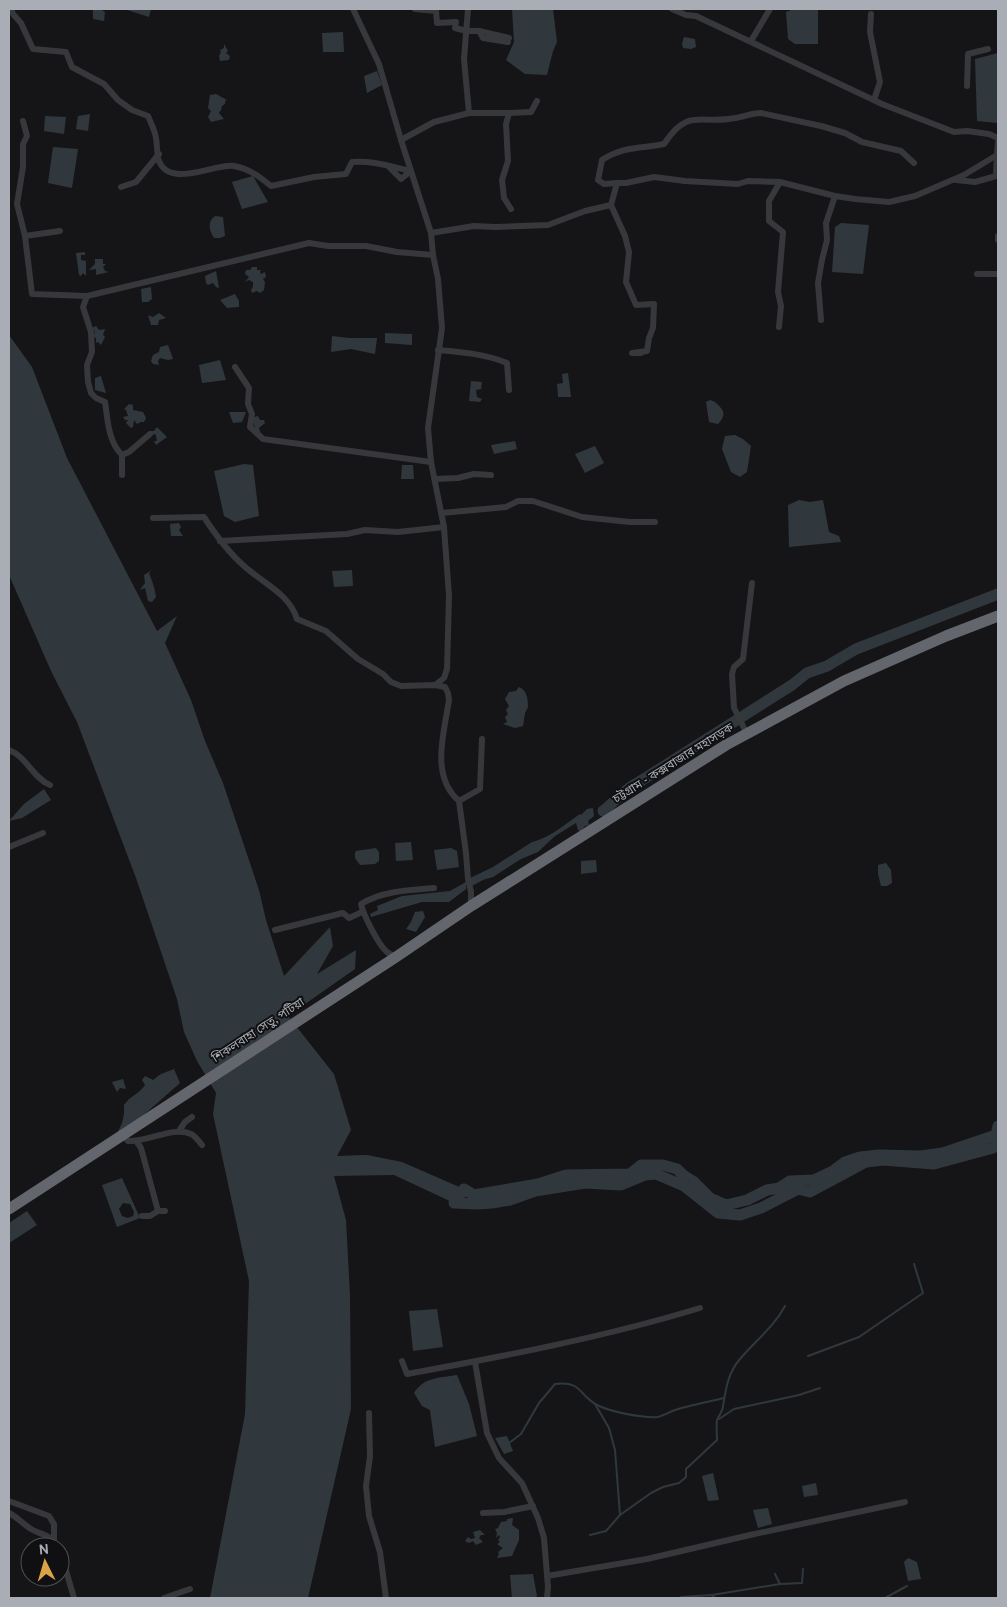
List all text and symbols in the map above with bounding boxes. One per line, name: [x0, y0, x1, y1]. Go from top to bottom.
street label: চট্টগ্রাম - কক্সবাজার মহাসড়ক: [609, 719, 737, 808]
street label: শিকলবাহা সেতু, পটিয়া: [208, 994, 309, 1067]
north arrow: [20, 1537, 70, 1587]
text: N: [38, 1542, 50, 1559]

